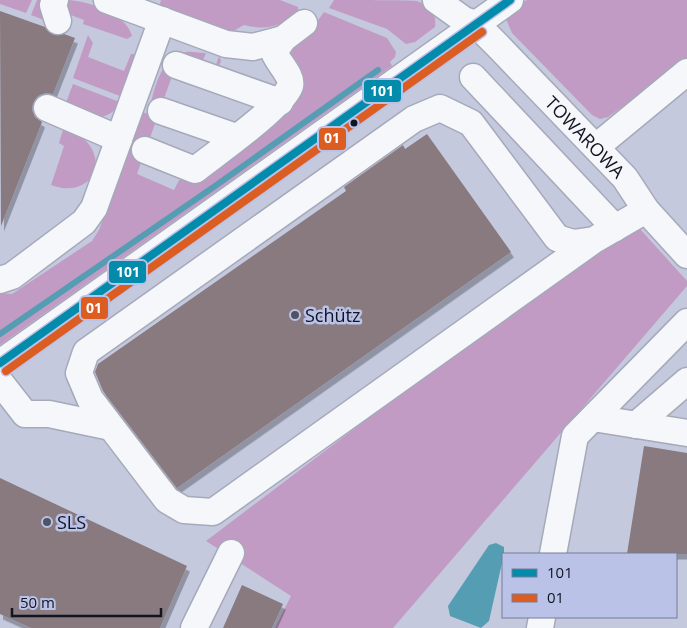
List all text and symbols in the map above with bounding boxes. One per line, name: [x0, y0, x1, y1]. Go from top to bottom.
line badge: 101: [363, 79, 402, 103]
text: 101: [370, 81, 394, 100]
street label: TOWAROWA: [540, 90, 631, 183]
unlabelled marker: [349, 118, 359, 128]
line badge: 01: [318, 127, 347, 151]
text: 01: [324, 128, 340, 147]
line badge: 101: [108, 260, 147, 284]
text: 101: [116, 262, 140, 281]
line badge: 01: [80, 296, 109, 320]
text: 01: [86, 298, 102, 317]
place label: Schütz: [305, 303, 360, 327]
marker: Schütz: [289, 309, 301, 321]
place label: SLS: [57, 510, 86, 534]
marker: SLS: [41, 516, 53, 528]
legend: [502, 553, 677, 618]
text: 101: [547, 562, 573, 582]
scale bar: [12, 586, 161, 618]
text: 01: [547, 587, 564, 607]
text: 50 m: [20, 592, 55, 612]

